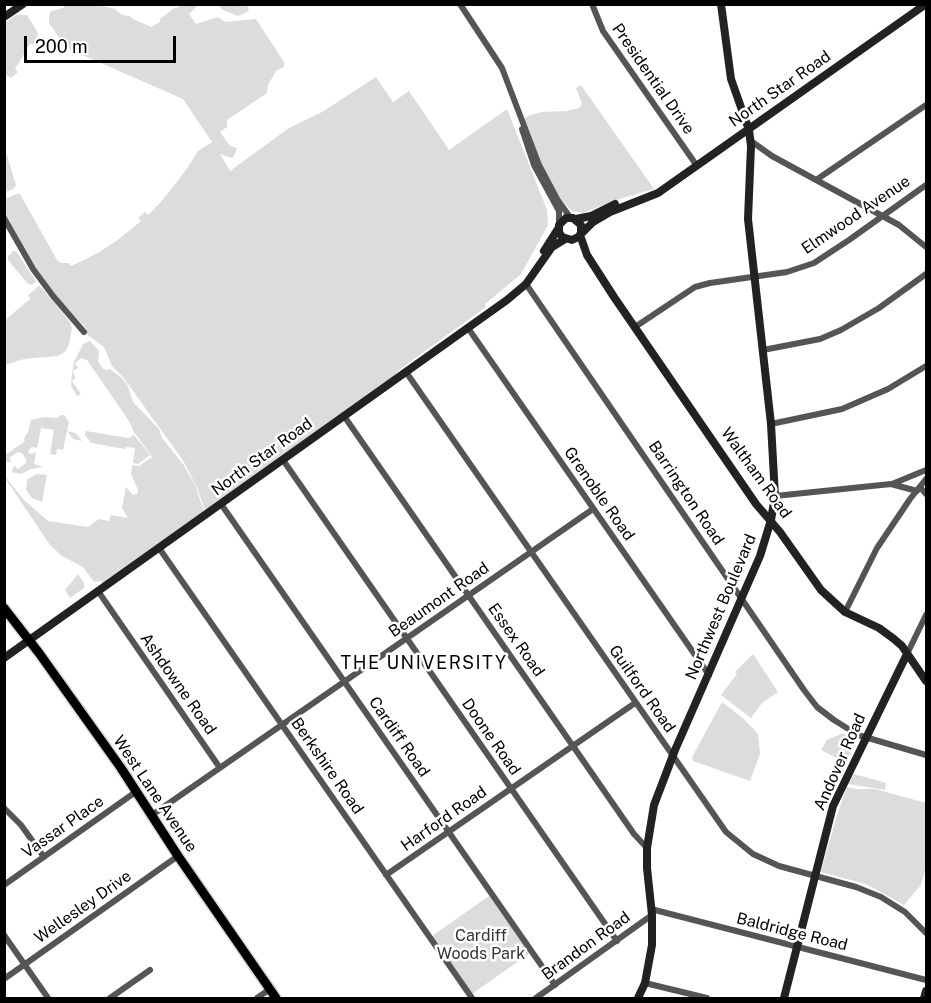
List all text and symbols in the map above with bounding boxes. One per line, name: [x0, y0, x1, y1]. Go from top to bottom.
street label: Presidential Drive: [608, 20, 698, 138]
scale bar: [27, 24, 178, 62]
text: 200 m: [35, 36, 88, 57]
street label: North Star Road: [725, 47, 835, 131]
street label: Elmwood Avenue: [798, 172, 914, 258]
street label: North Star Road: [208, 414, 316, 500]
street label: Waltham Road: [717, 424, 795, 522]
street label: Barrington Road: [644, 437, 728, 549]
street label: Grenoble Road: [560, 443, 638, 545]
street label: Northwest Boulevard: [682, 531, 760, 683]
street label: Beaumont Road: [385, 558, 493, 642]
street label: Essex Road: [484, 600, 548, 680]
street label: Ashdowne Road: [136, 630, 220, 738]
street label: Guilford Road: [605, 642, 679, 736]
district label: THE UNIVERSITY: [340, 652, 508, 674]
street label: Cardiff Road: [364, 693, 434, 781]
street label: Doone Road: [458, 695, 524, 779]
street label: Andover Road: [810, 711, 870, 813]
street label: Berkshire Road: [287, 714, 367, 818]
street label: West Lane Avenue: [109, 732, 201, 856]
street label: Harford Road: [397, 782, 491, 856]
street label: Vassar Place: [18, 792, 108, 862]
street label: Wellesley Drive: [31, 866, 135, 948]
street label: Brandon Road: [538, 908, 634, 984]
street label: Baldridge Road: [734, 909, 850, 955]
park label: Cardiff Woods Park: [437, 926, 525, 964]

